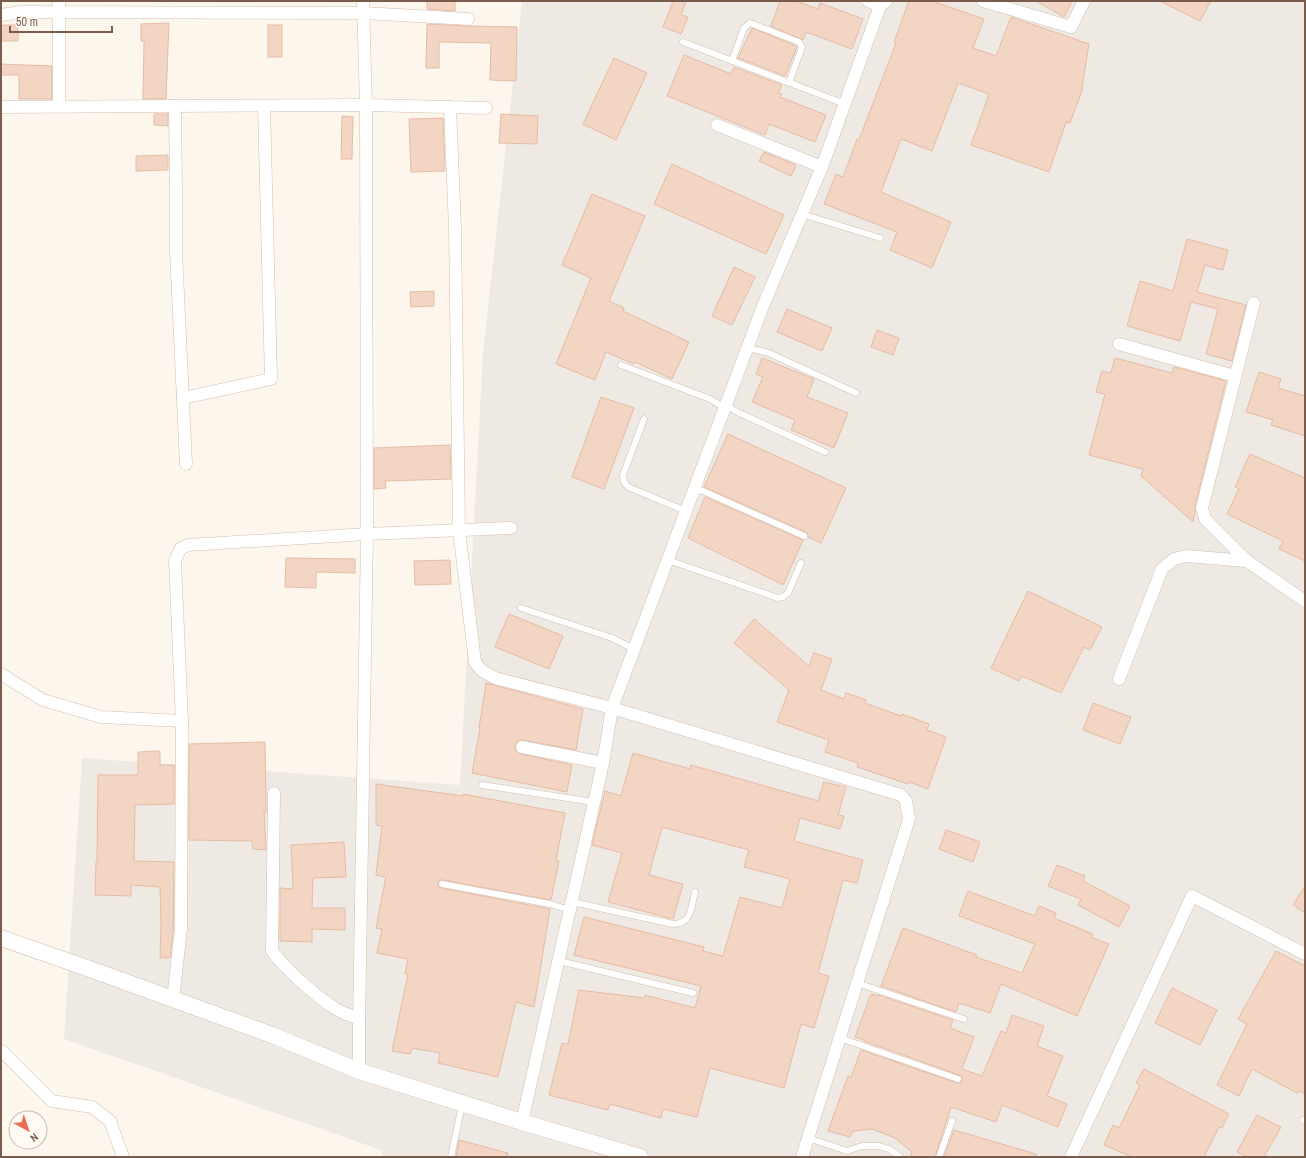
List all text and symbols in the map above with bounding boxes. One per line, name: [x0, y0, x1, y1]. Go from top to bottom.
scale bar: [10, 8, 112, 34]
text: 50 m: [16, 14, 38, 30]
north arrow: [8, 1110, 48, 1150]
text: N: [27, 1130, 41, 1145]

